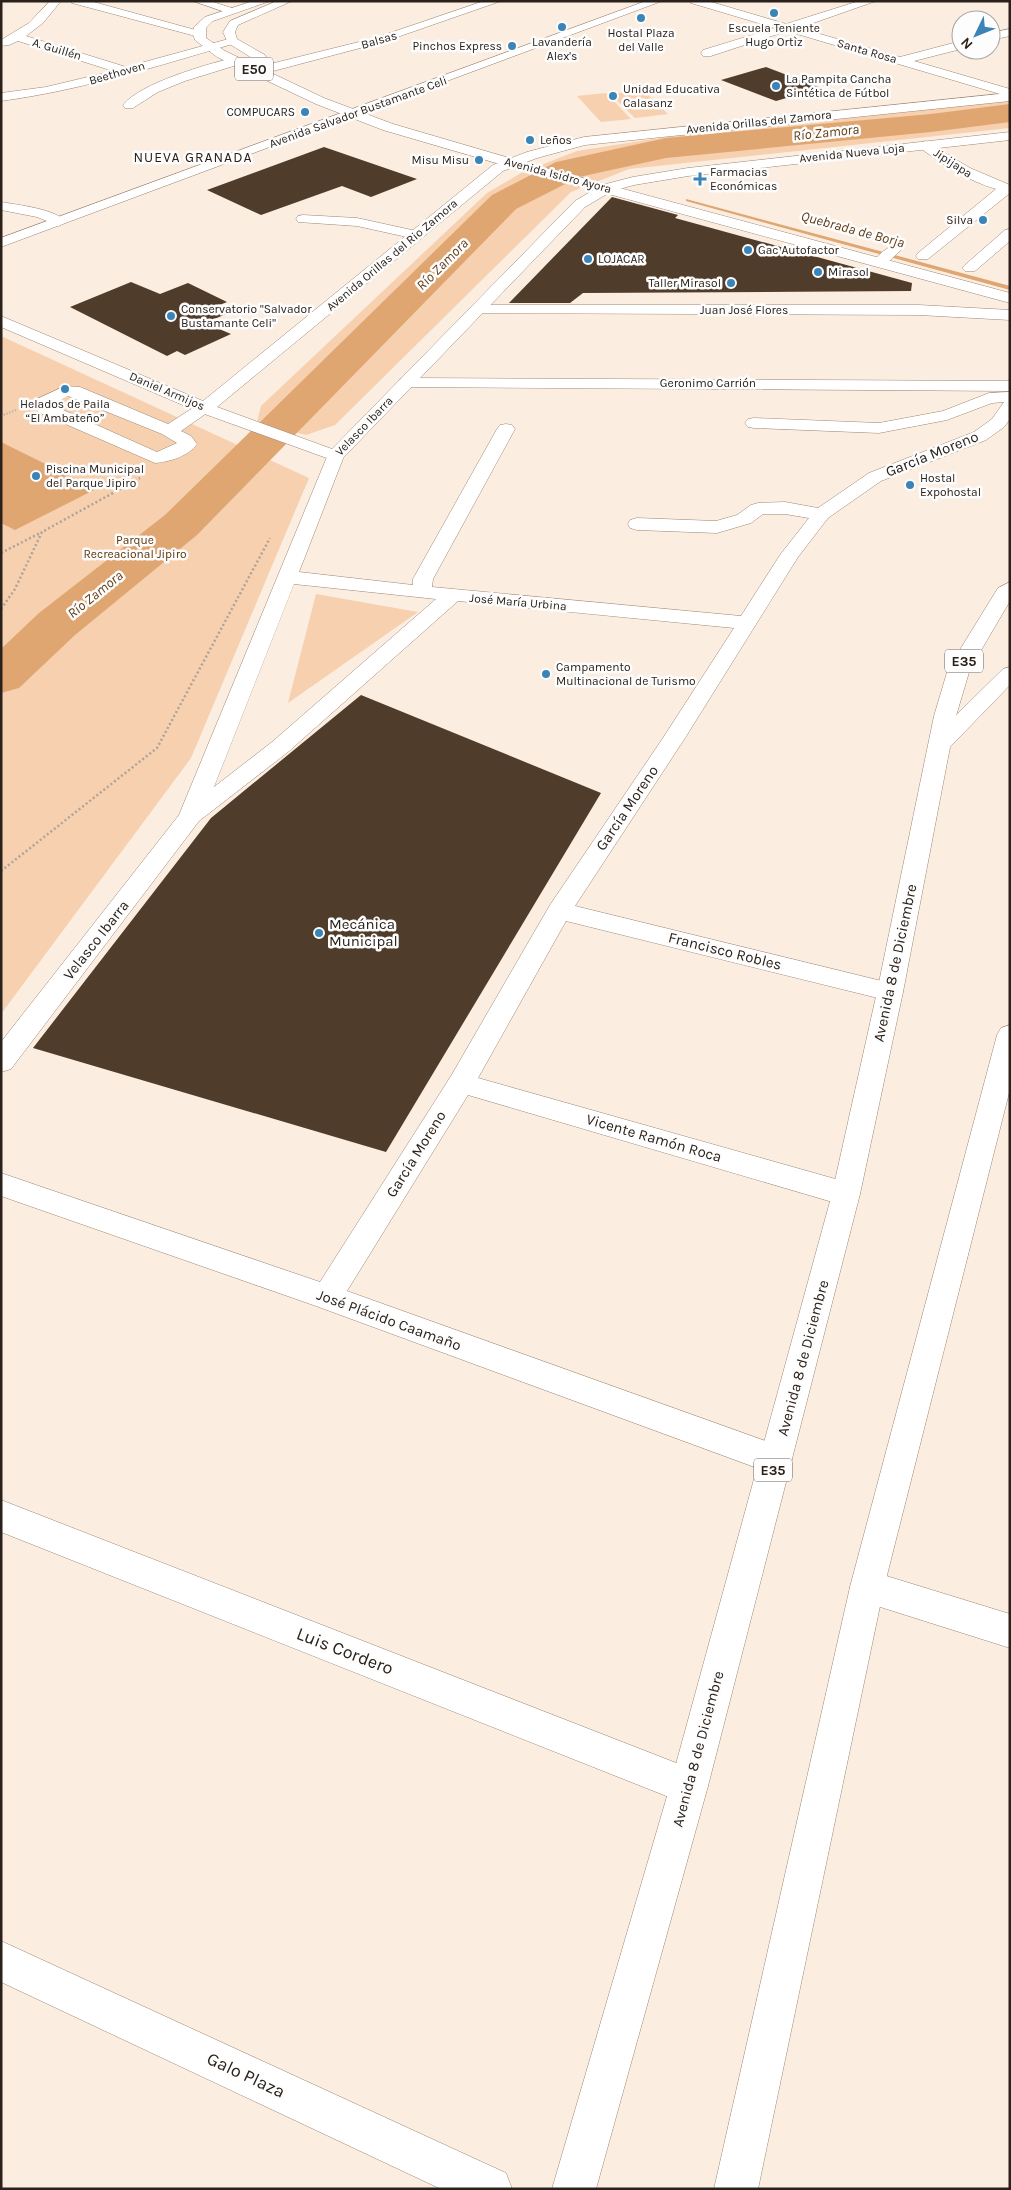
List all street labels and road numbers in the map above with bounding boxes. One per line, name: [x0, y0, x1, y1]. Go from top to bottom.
street label: Balsas: [359, 28, 399, 52]
street label: A. Guillén: [31, 35, 83, 63]
street label: Santa Rosa: [835, 36, 899, 66]
street label: Beethoven: [87, 58, 147, 88]
road number: E50: [235, 58, 273, 80]
street label: Avenida Salvador Bustamante Celi: [267, 73, 449, 151]
street label: Avenida Orillas del Zamora: [686, 107, 832, 137]
street label: Avenida Nueva Loja: [799, 141, 905, 165]
street label: Jipijapa: [931, 145, 975, 181]
street label: Avenida Isidro Ayora: [503, 154, 613, 196]
street label: Avenida Orillas del Rio Zamora: [324, 196, 460, 314]
street label: Juan José Flores: [700, 303, 788, 317]
street label: Daniel Armijos: [127, 369, 207, 413]
street label: Geronimo Carrión: [660, 376, 756, 390]
street label: Velasco Ibarra: [332, 394, 396, 458]
street label: García Moreno: [883, 427, 981, 481]
street label: José María Urbina: [469, 591, 567, 613]
road number: E35: [945, 649, 983, 672]
street label: García Moreno: [592, 762, 662, 854]
street label: Avenida 8 de Diciembre: [869, 882, 921, 1044]
street label: Velasco Ibarra: [59, 897, 133, 983]
street label: Francisco Robles: [666, 928, 784, 974]
street label: García Moreno: [382, 1107, 450, 1201]
street label: Vicente Ramón Roca: [584, 1110, 724, 1166]
street label: Avenida 8 de Diciembre: [773, 1278, 833, 1438]
street label: José Plácido Caamaño: [314, 1286, 464, 1354]
road number: E35: [754, 1458, 792, 1482]
street label: Luis Cordero: [293, 1622, 397, 1680]
street label: Avenida 8 de Diciembre: [668, 1669, 728, 1829]
street label: Galo Plaza: [203, 2047, 289, 2103]

